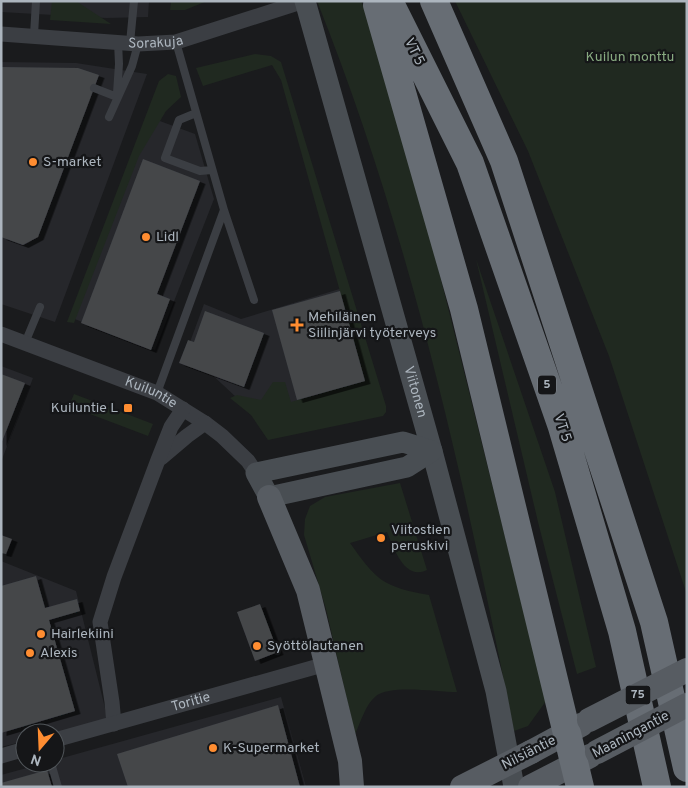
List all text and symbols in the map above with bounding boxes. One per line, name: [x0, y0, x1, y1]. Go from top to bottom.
street label: Sorakuja: [128, 32, 185, 53]
street label: VT 5: [400, 35, 428, 69]
park label: Kuilun monttu: [586, 49, 674, 66]
place label: S-market: [43, 154, 101, 171]
marker: S-market: [27, 156, 39, 168]
place label: Lidl: [156, 229, 179, 246]
marker: Lidl: [140, 231, 152, 243]
place label: Mehiläinen Siilinjärvi työterveys: [308, 309, 436, 342]
marker: Mehiläinen Siilinjärvi työterveys: [290, 318, 304, 332]
street label: Viitonen: [400, 364, 431, 419]
street label: Kuiluntie: [122, 373, 180, 412]
road number: 5: [538, 376, 556, 394]
place label: Kuiluntie L: [51, 400, 118, 417]
marker: Kuiluntie L: [122, 402, 134, 414]
street label: VT 5: [550, 412, 574, 444]
place label: Viitostien peruskivi: [391, 522, 451, 555]
marker: Viitostien peruskivi: [375, 532, 387, 544]
place label: Hairlekiini: [51, 626, 114, 643]
marker: Hairlekiini: [35, 628, 47, 640]
place label: Syöttölautanen: [267, 638, 364, 655]
marker: Syöttölautanen: [251, 640, 263, 652]
place label: Alexis: [40, 645, 78, 662]
marker: Alexis: [24, 647, 36, 659]
road number: 75: [626, 686, 650, 704]
street label: Toritie: [169, 688, 212, 715]
street label: Maaningantie: [590, 708, 672, 762]
north arrow: [15, 723, 65, 773]
street label: Nilsiäntie: [499, 732, 559, 774]
place label: K-Supermarket: [223, 740, 320, 757]
marker: K-Supermarket: [207, 742, 219, 754]
text: N: [29, 749, 44, 769]

